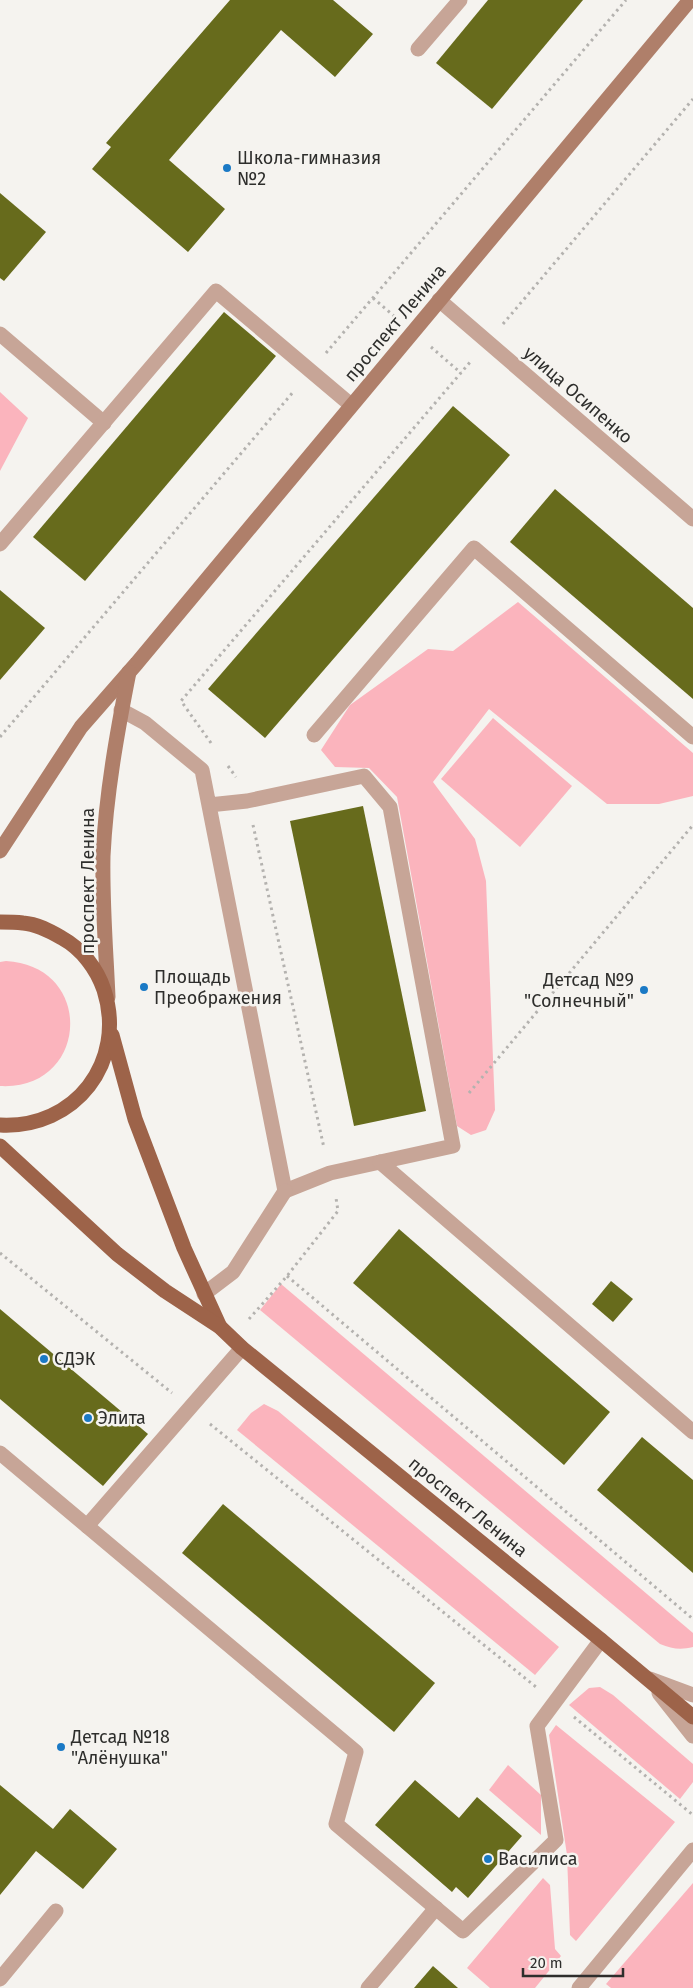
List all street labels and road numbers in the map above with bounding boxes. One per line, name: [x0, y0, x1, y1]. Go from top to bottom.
street label: проспект Ленина: [339, 260, 451, 386]
street label: улица Осипенко: [519, 342, 637, 448]
street label: проспект Ленина: [77, 808, 99, 954]
street label: проспект Ленина: [404, 1452, 532, 1562]

